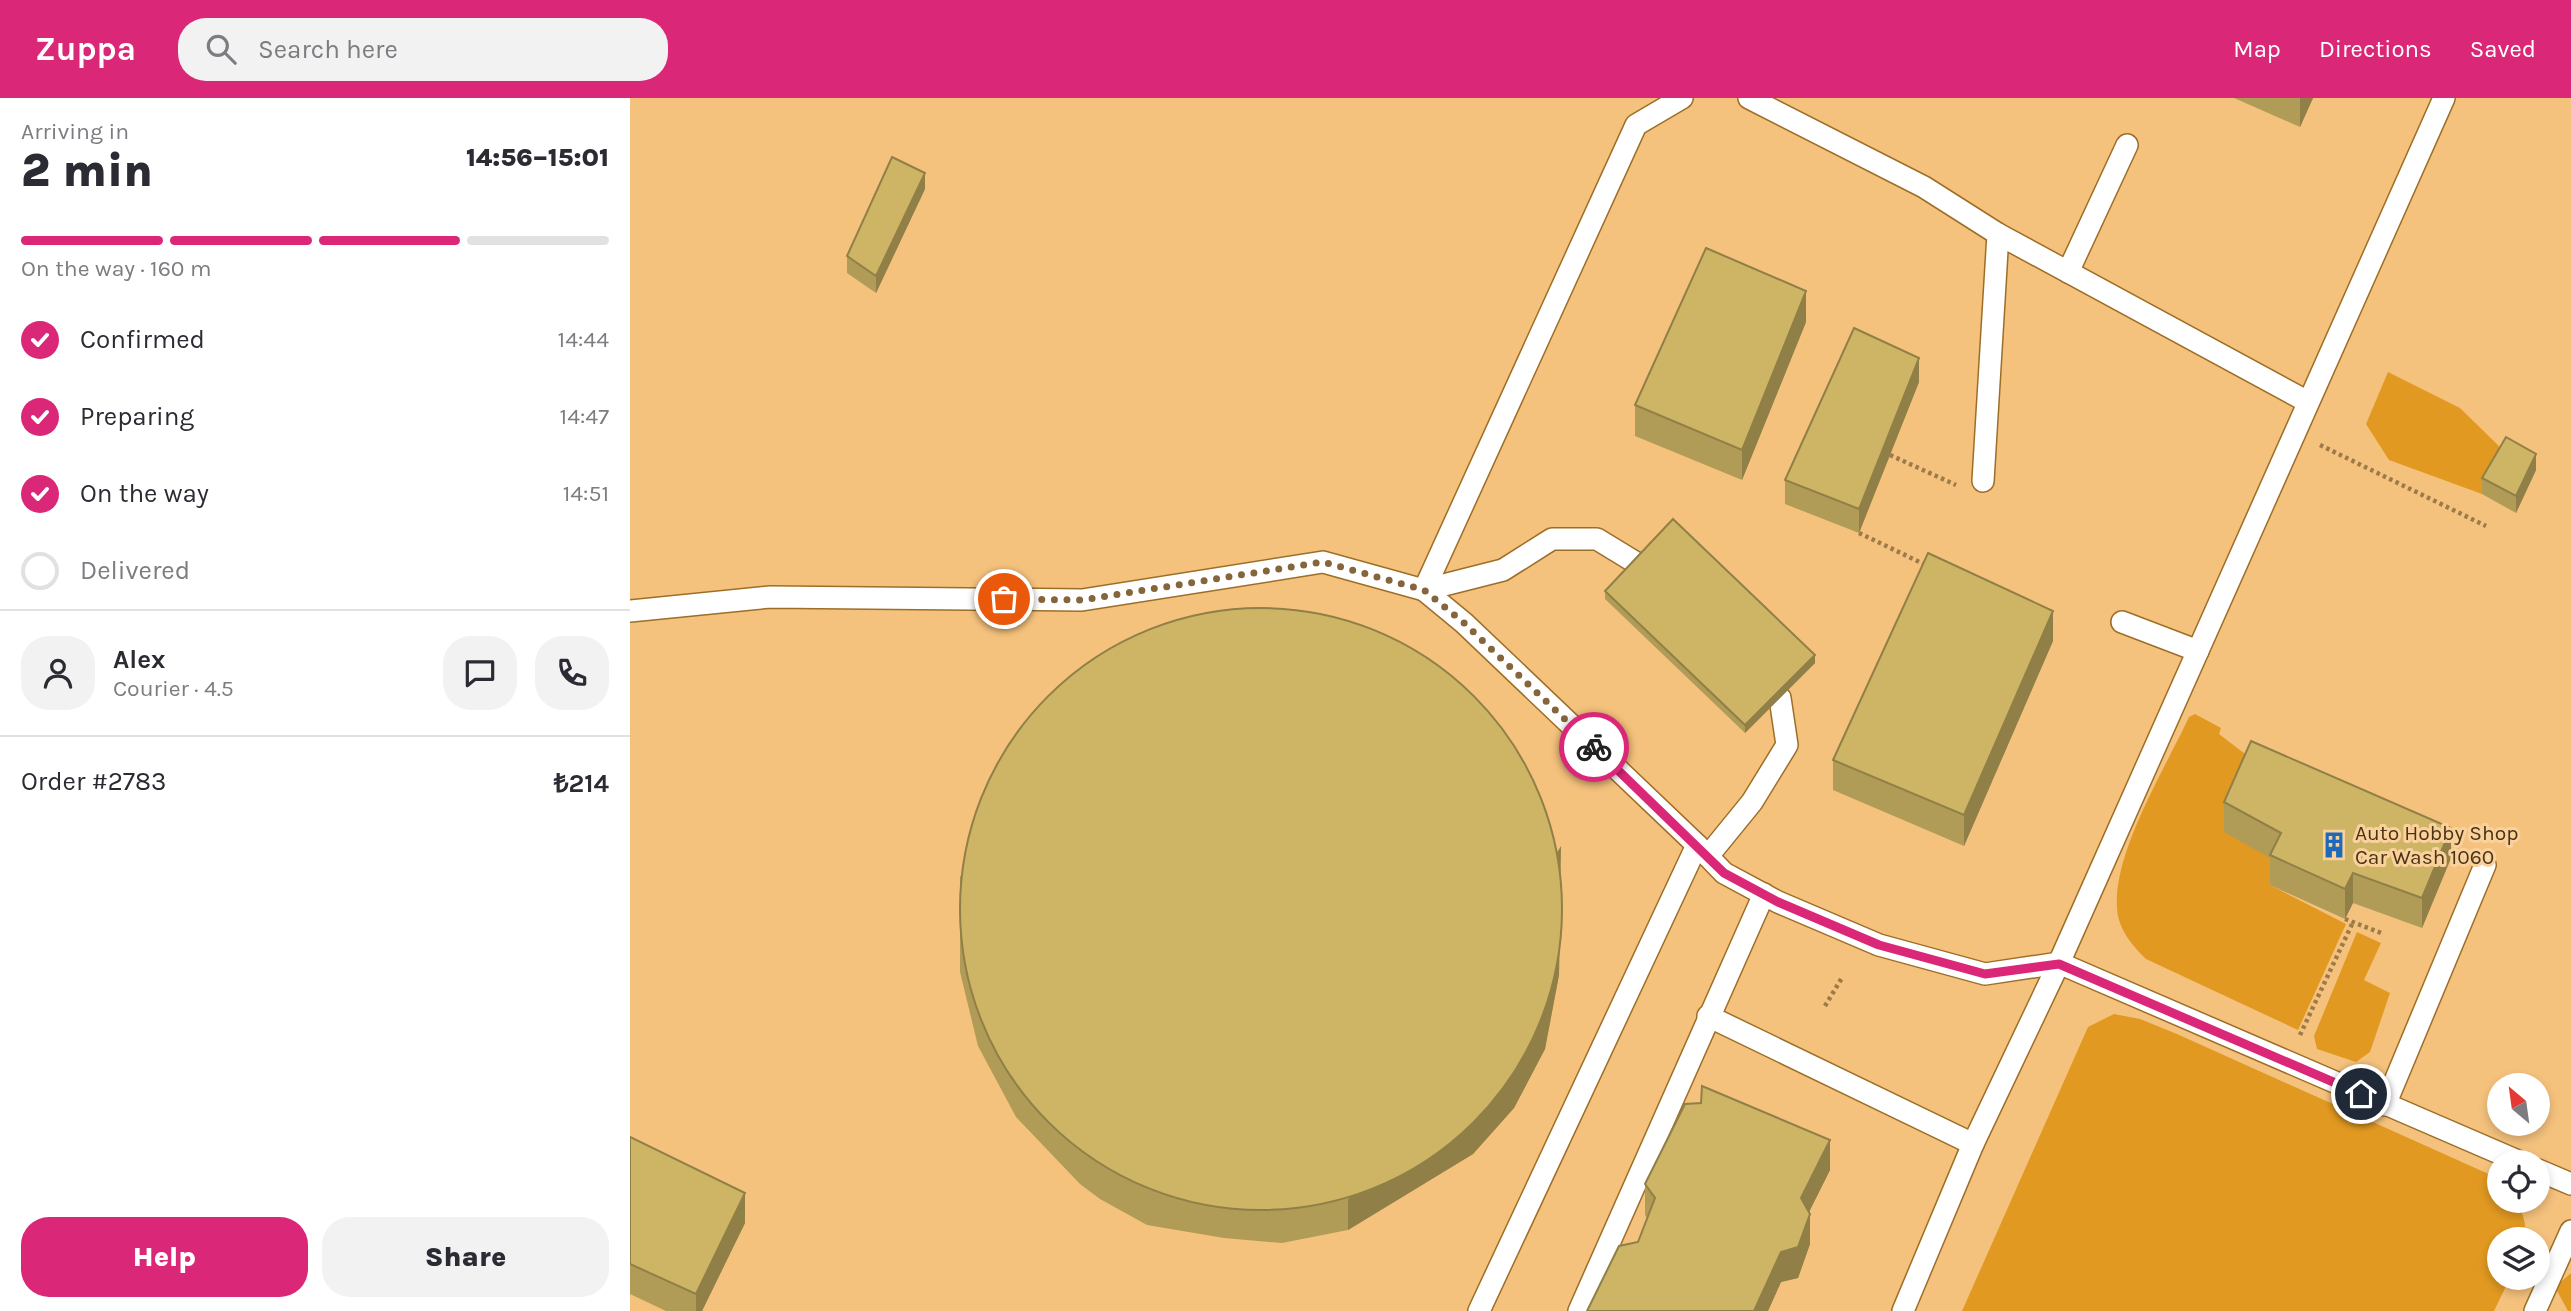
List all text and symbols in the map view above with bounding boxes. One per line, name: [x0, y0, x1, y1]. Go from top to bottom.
search box: [178, 18, 668, 81]
text: Zuppa: [35, 30, 136, 68]
icon: search: [202, 30, 240, 68]
text: Search here: [258, 34, 398, 65]
text: Map: [2233, 35, 2281, 63]
text: Directions: [2319, 35, 2432, 63]
text: Saved: [2470, 35, 2536, 63]
text: Arriving in: [21, 118, 129, 145]
text: 14:56–15:01: [466, 142, 609, 173]
text: 2 min: [21, 144, 153, 198]
text: On the way · 160 m: [21, 255, 211, 282]
icon: check: [21, 321, 59, 359]
text: Confirmed: [80, 324, 205, 355]
text: 14:44: [558, 326, 609, 353]
icon: check: [21, 398, 59, 436]
text: Preparing: [80, 401, 194, 432]
text: 14:47: [560, 403, 609, 430]
icon: check: [21, 475, 59, 513]
text: On the way: [80, 478, 209, 509]
text: 14:51: [563, 480, 609, 507]
text: Delivered: [80, 555, 190, 586]
pin: [974, 569, 1034, 629]
icon: bag: [985, 580, 1023, 618]
button: person: [21, 636, 95, 710]
button: chat: [443, 636, 517, 710]
button: phone: [535, 636, 609, 710]
text: Alex: [113, 644, 165, 675]
text: Courier · 4.5: [113, 675, 234, 702]
courier: [1559, 712, 1629, 782]
icon: bike: [1575, 728, 1613, 766]
text: Order #2783: [21, 766, 166, 797]
text: ₺214: [554, 768, 609, 799]
place label: Auto Hobby Shop Car Wash 1060: [2355, 821, 2518, 869]
building icon: Auto Hobby Shop Car Wash 1060: [2319, 830, 2349, 860]
pin: [2331, 1064, 2391, 1124]
north arrow: [2487, 1073, 2550, 1136]
map controls: [2487, 1073, 2550, 1290]
icon: home: [2342, 1075, 2380, 1113]
button: locate: [2487, 1150, 2550, 1213]
button: Help: [21, 1217, 308, 1297]
button: Share: [322, 1217, 609, 1297]
button: layers: [2487, 1227, 2550, 1290]

